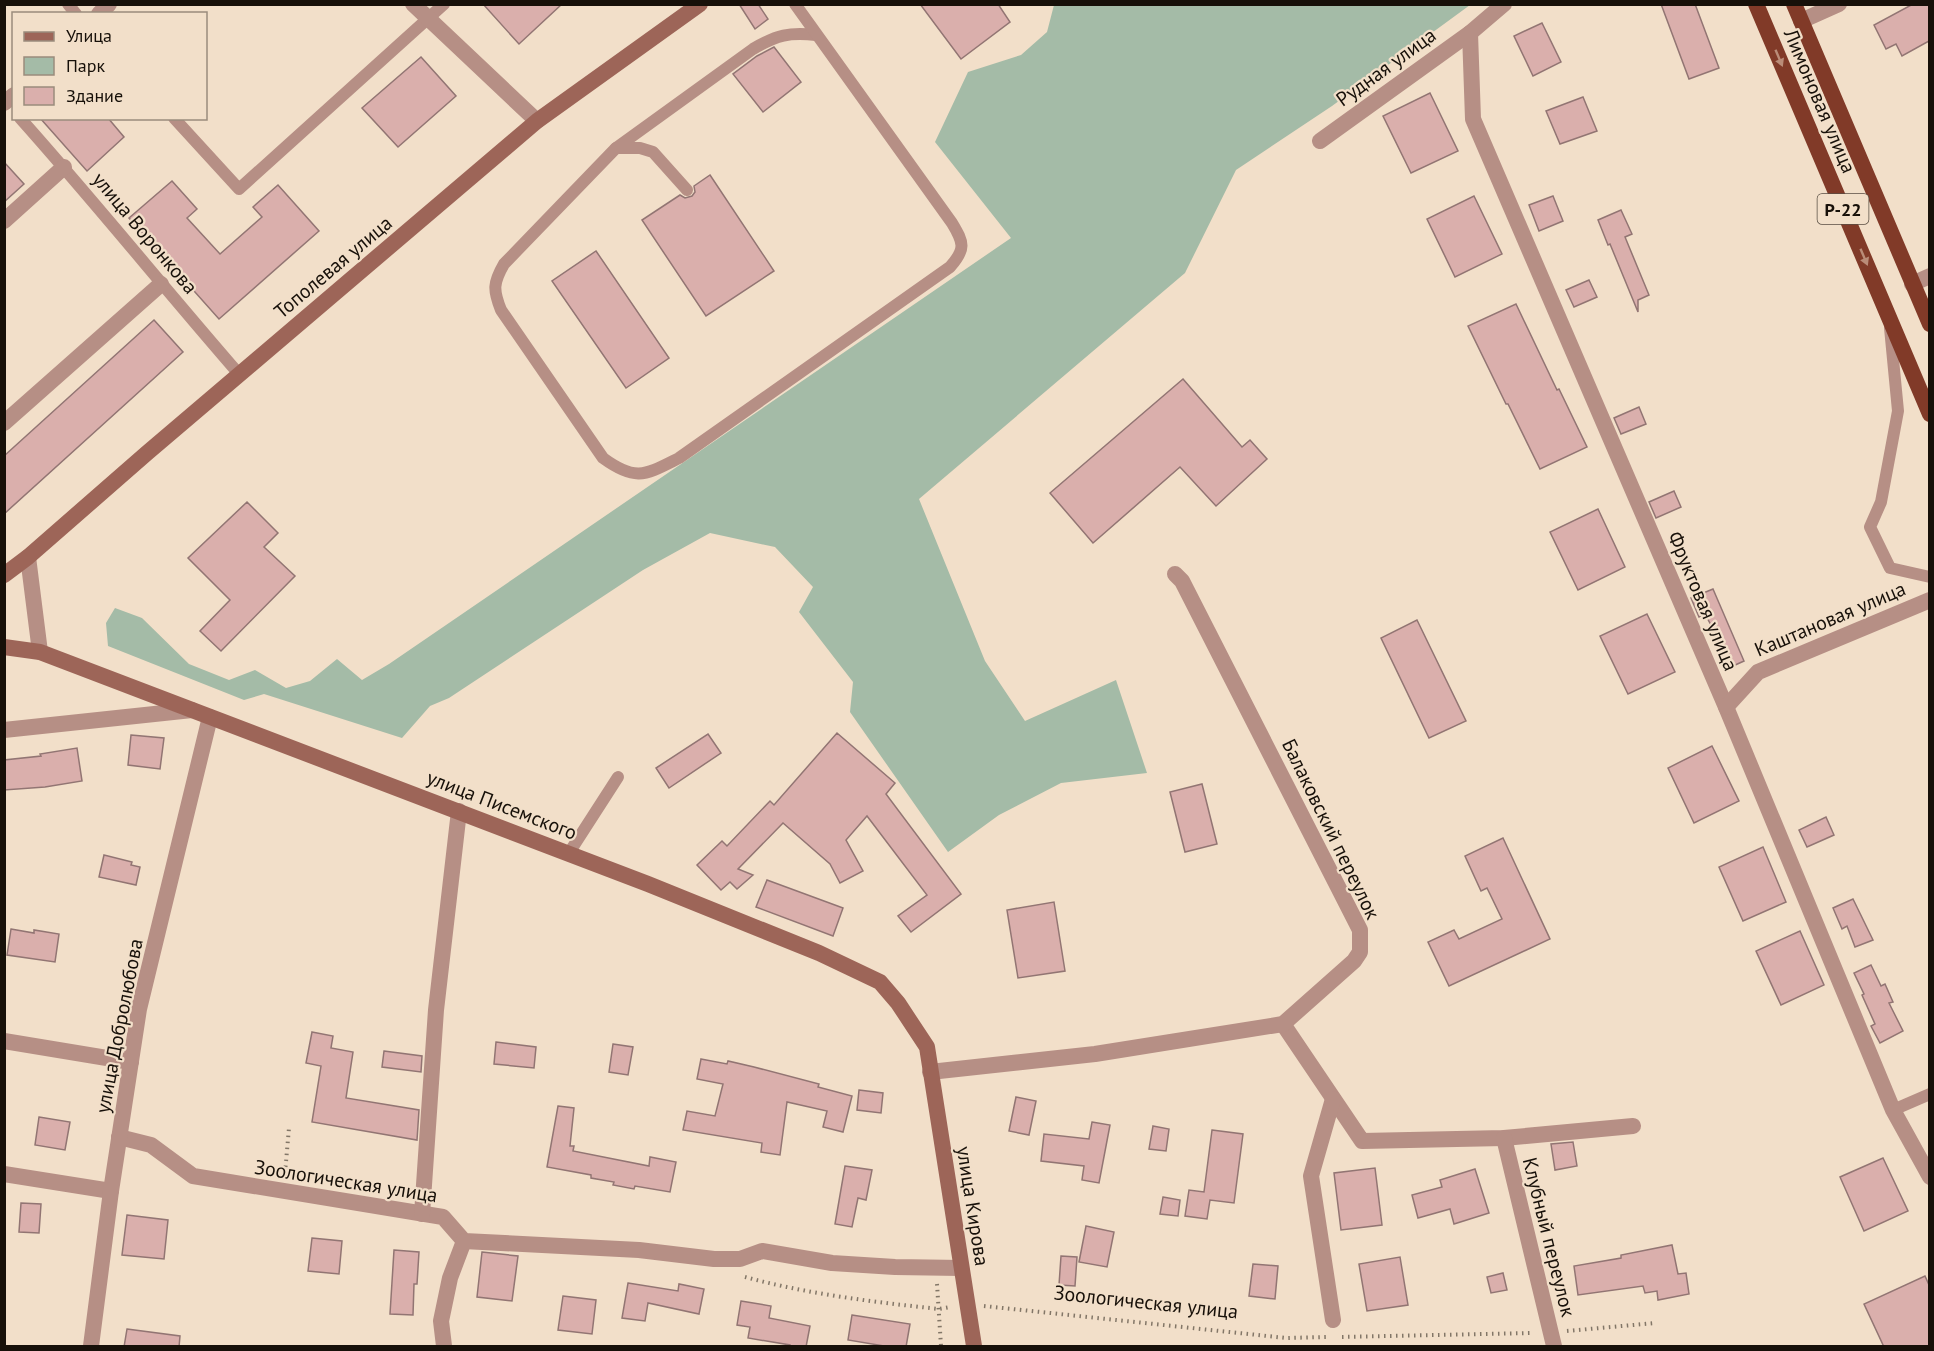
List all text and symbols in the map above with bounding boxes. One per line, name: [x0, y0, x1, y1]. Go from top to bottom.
legend: [12, 12, 207, 120]
street label: Рудная улица: [1331, 22, 1441, 112]
text: Улица: [66, 24, 112, 47]
street label: Лимоновая улица: [1778, 24, 1862, 177]
one-way arrow: [1774, 50, 1784, 68]
text: Парк: [66, 54, 106, 77]
text: Здание: [66, 84, 123, 107]
street label: улица Воронкова: [87, 167, 203, 299]
road number: Р-22: [1818, 194, 1868, 224]
street label: Тополевая улица: [269, 210, 397, 324]
one-way arrow: [1860, 248, 1869, 266]
street label: Фруктовая улица: [1662, 527, 1744, 675]
street label: Каштановая улица: [1750, 575, 1910, 663]
street label: Балаковский переулок: [1276, 735, 1386, 924]
street label: улица Писемского: [423, 764, 581, 846]
street label: улица Добролюбова: [89, 937, 149, 1115]
street label: улица Кирова: [951, 1144, 995, 1268]
street label: Зоологическая улица: [253, 1154, 439, 1208]
street label: Клубный переулок: [1517, 1155, 1581, 1320]
street label: Зоологическая улица: [1053, 1279, 1239, 1325]

